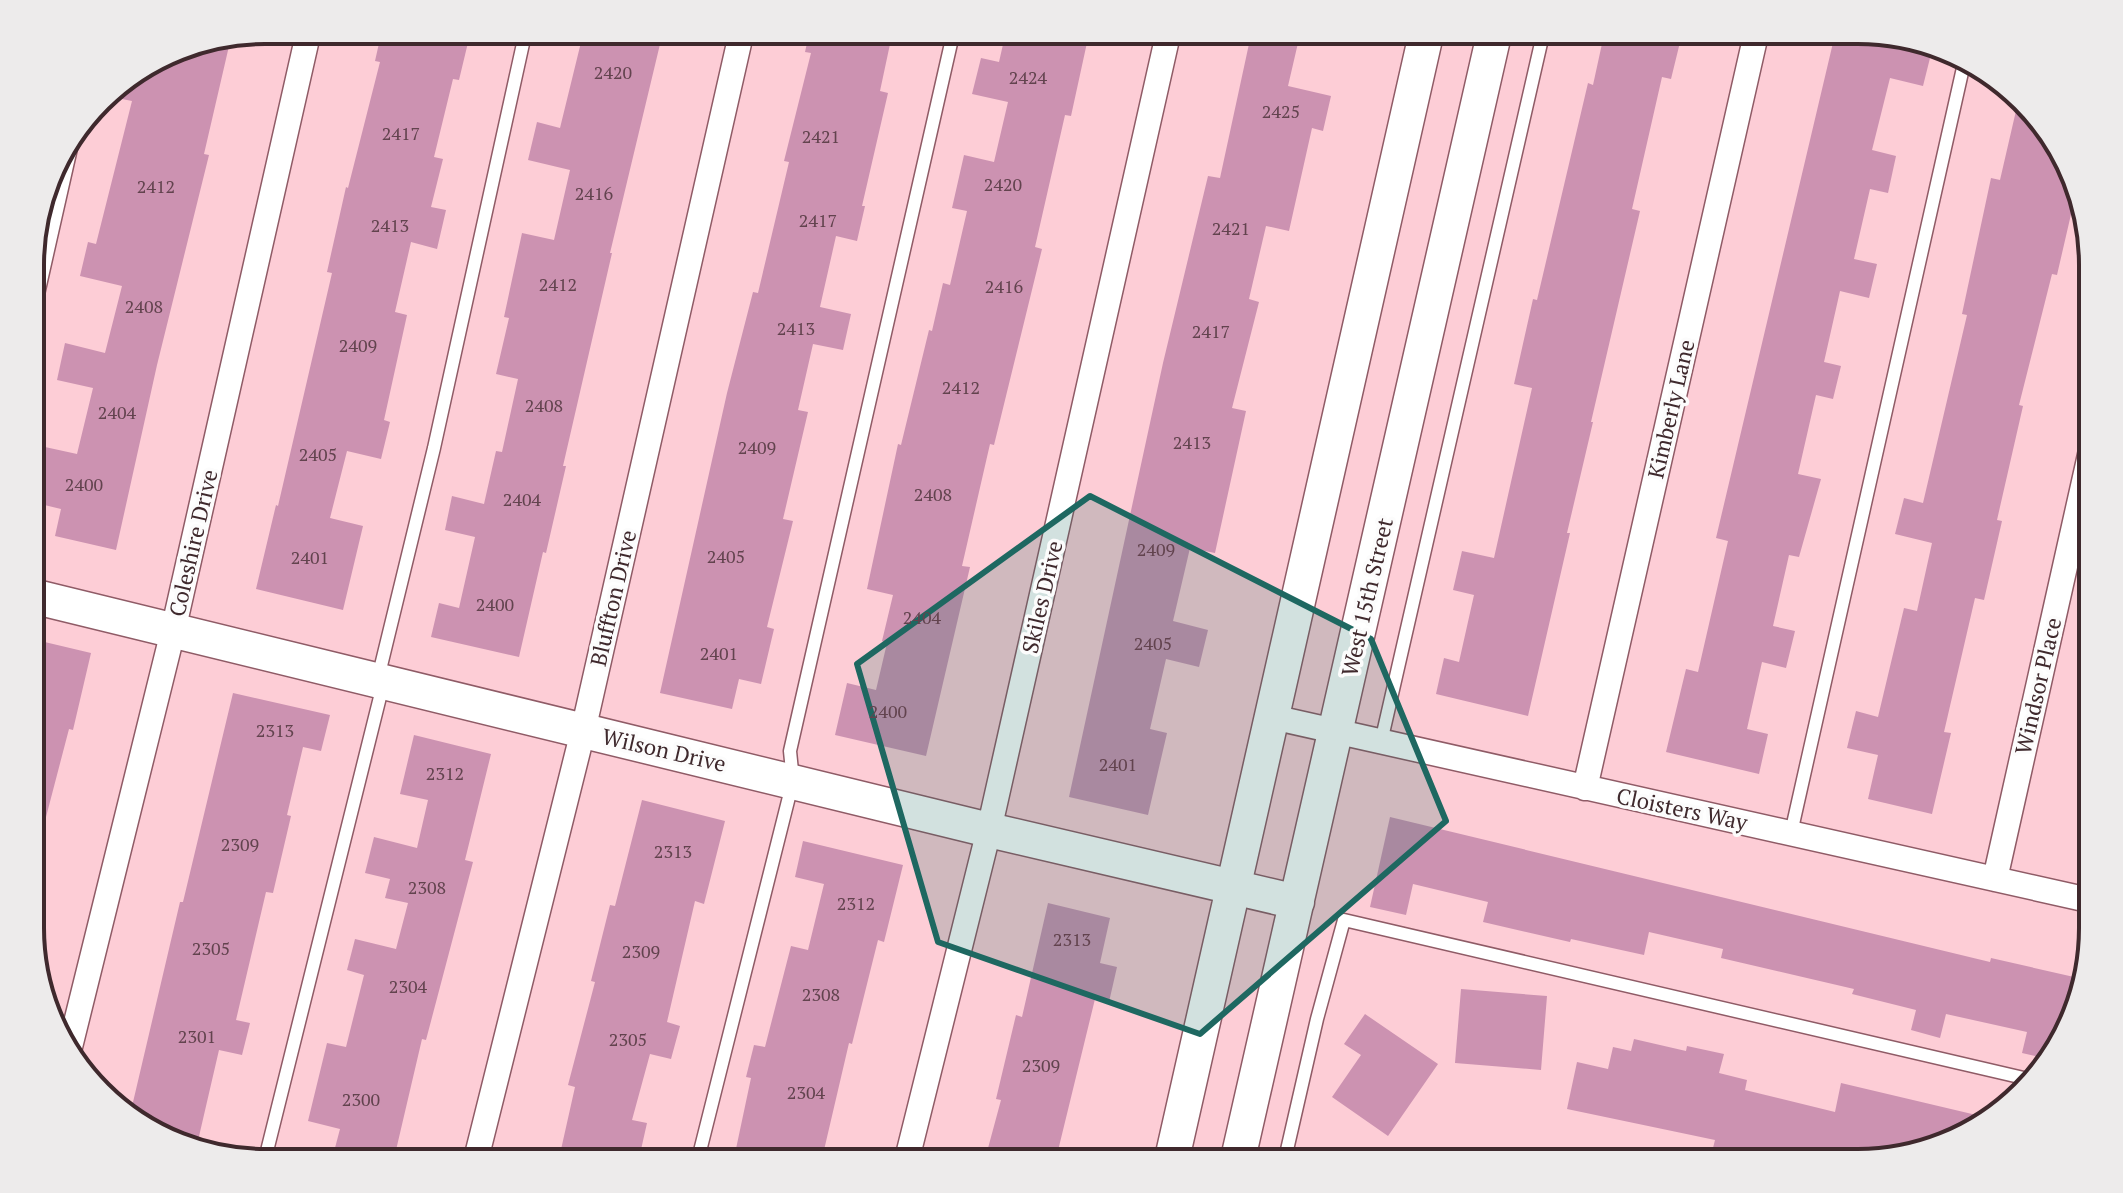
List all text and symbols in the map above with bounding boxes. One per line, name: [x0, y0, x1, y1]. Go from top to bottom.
house number: 2420: [594, 60, 632, 84]
house number: 2424: [1009, 65, 1048, 89]
house number: 2425: [1262, 99, 1300, 123]
house number: 2417: [382, 121, 420, 145]
house number: 2421: [802, 124, 840, 148]
house number: 2420: [984, 172, 1022, 196]
house number: 2412: [137, 174, 175, 198]
house number: 2416: [575, 181, 614, 205]
house number: 2417: [799, 208, 837, 232]
house number: 2413: [371, 213, 409, 237]
house number: 2421: [1212, 216, 1250, 240]
house number: 2412: [539, 272, 577, 296]
house number: 2416: [985, 274, 1024, 298]
house number: 2408: [125, 294, 163, 318]
house number: 2413: [777, 316, 815, 340]
house number: 2417: [1192, 319, 1230, 343]
house number: 2409: [339, 333, 377, 357]
street label: Kimberly Lane: [1640, 337, 1701, 481]
house number: 2412: [942, 375, 980, 399]
house number: 2408: [525, 393, 563, 417]
house number: 2404: [98, 400, 137, 424]
house number: 2413: [1173, 430, 1211, 454]
house number: 2409: [738, 435, 776, 459]
house number: 2405: [299, 442, 337, 466]
street label: Coleshire Drive: [162, 467, 224, 619]
house number: 2400: [65, 472, 103, 496]
house number: 2408: [914, 482, 952, 506]
house number: 2404: [503, 487, 542, 511]
street label: West 15th Street: [1334, 515, 1399, 679]
street label: Bluffton Drive: [583, 527, 642, 669]
house number: 2409: [1137, 537, 1175, 561]
street label: Skiles Drive: [1014, 538, 1069, 656]
house number: 2405: [707, 544, 745, 568]
house number: 2401: [291, 545, 329, 569]
house number: 2400: [476, 592, 514, 616]
house number: 2404: [903, 605, 942, 629]
street label: Windsor Place: [2008, 615, 2067, 757]
house number: 2405: [1134, 631, 1172, 655]
house number: 2401: [700, 641, 738, 665]
house number: 2400: [869, 699, 907, 723]
house number: 2313: [256, 718, 294, 742]
street label: Wilson Drive: [599, 721, 729, 778]
house number: 2401: [1099, 752, 1137, 776]
house number: 2312: [426, 761, 464, 785]
street label: Cloisters Way: [1614, 781, 1751, 837]
house number: 2309: [221, 832, 259, 856]
house number: 2313: [654, 839, 692, 863]
house number: 2308: [408, 875, 446, 899]
house number: 2312: [837, 891, 875, 915]
house number: 2313: [1053, 927, 1091, 951]
house number: 2305: [192, 936, 230, 960]
house number: 2309: [622, 939, 660, 963]
house number: 2304: [389, 974, 428, 998]
house number: 2308: [802, 982, 840, 1006]
house number: 2301: [178, 1024, 216, 1048]
house number: 2305: [609, 1027, 647, 1051]
house number: 2309: [1022, 1053, 1060, 1077]
house number: 2304: [787, 1080, 826, 1104]
house number: 2300: [342, 1087, 380, 1111]

